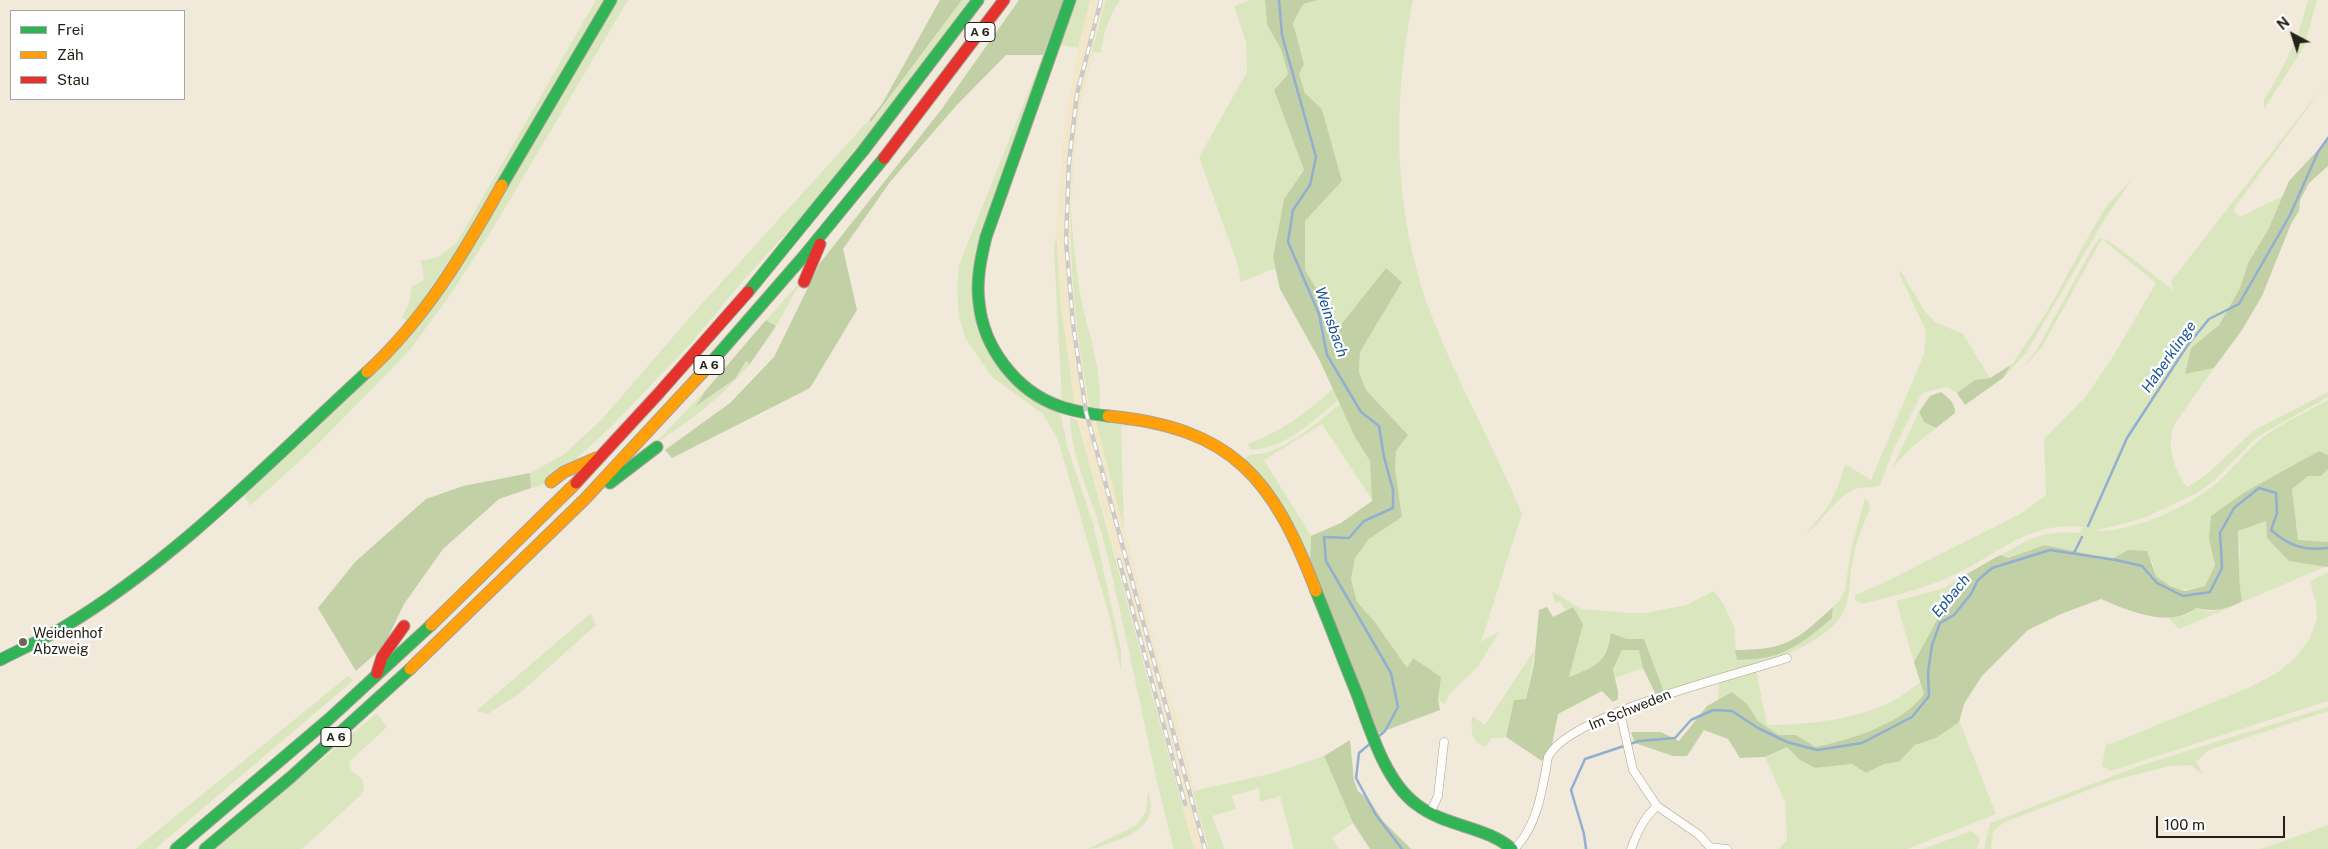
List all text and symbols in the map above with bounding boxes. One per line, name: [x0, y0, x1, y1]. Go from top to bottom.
legend: [10, 10, 185, 100]
north arrow: [2268, 10, 2318, 60]
text: N: [2274, 14, 2293, 33]
text: Frei: [57, 21, 84, 38]
road number: A 6: [965, 22, 995, 42]
text: Zäh: [57, 46, 84, 63]
text: Stau: [57, 71, 90, 88]
water label: Weinsbach: [1311, 284, 1351, 360]
water label: Haberklinge: [2138, 318, 2200, 396]
road number: A 6: [694, 356, 724, 374]
water label: Epbach: [1928, 571, 1974, 621]
place label: Weidenhof Abzweig: [33, 626, 103, 658]
marker: Weidenhof Abzweig: [17, 636, 29, 648]
street label: Im Schweden: [1586, 686, 1674, 734]
road number: A 6: [321, 728, 351, 746]
scale bar: [2158, 806, 2287, 838]
text: 100 m: [2164, 816, 2205, 833]

